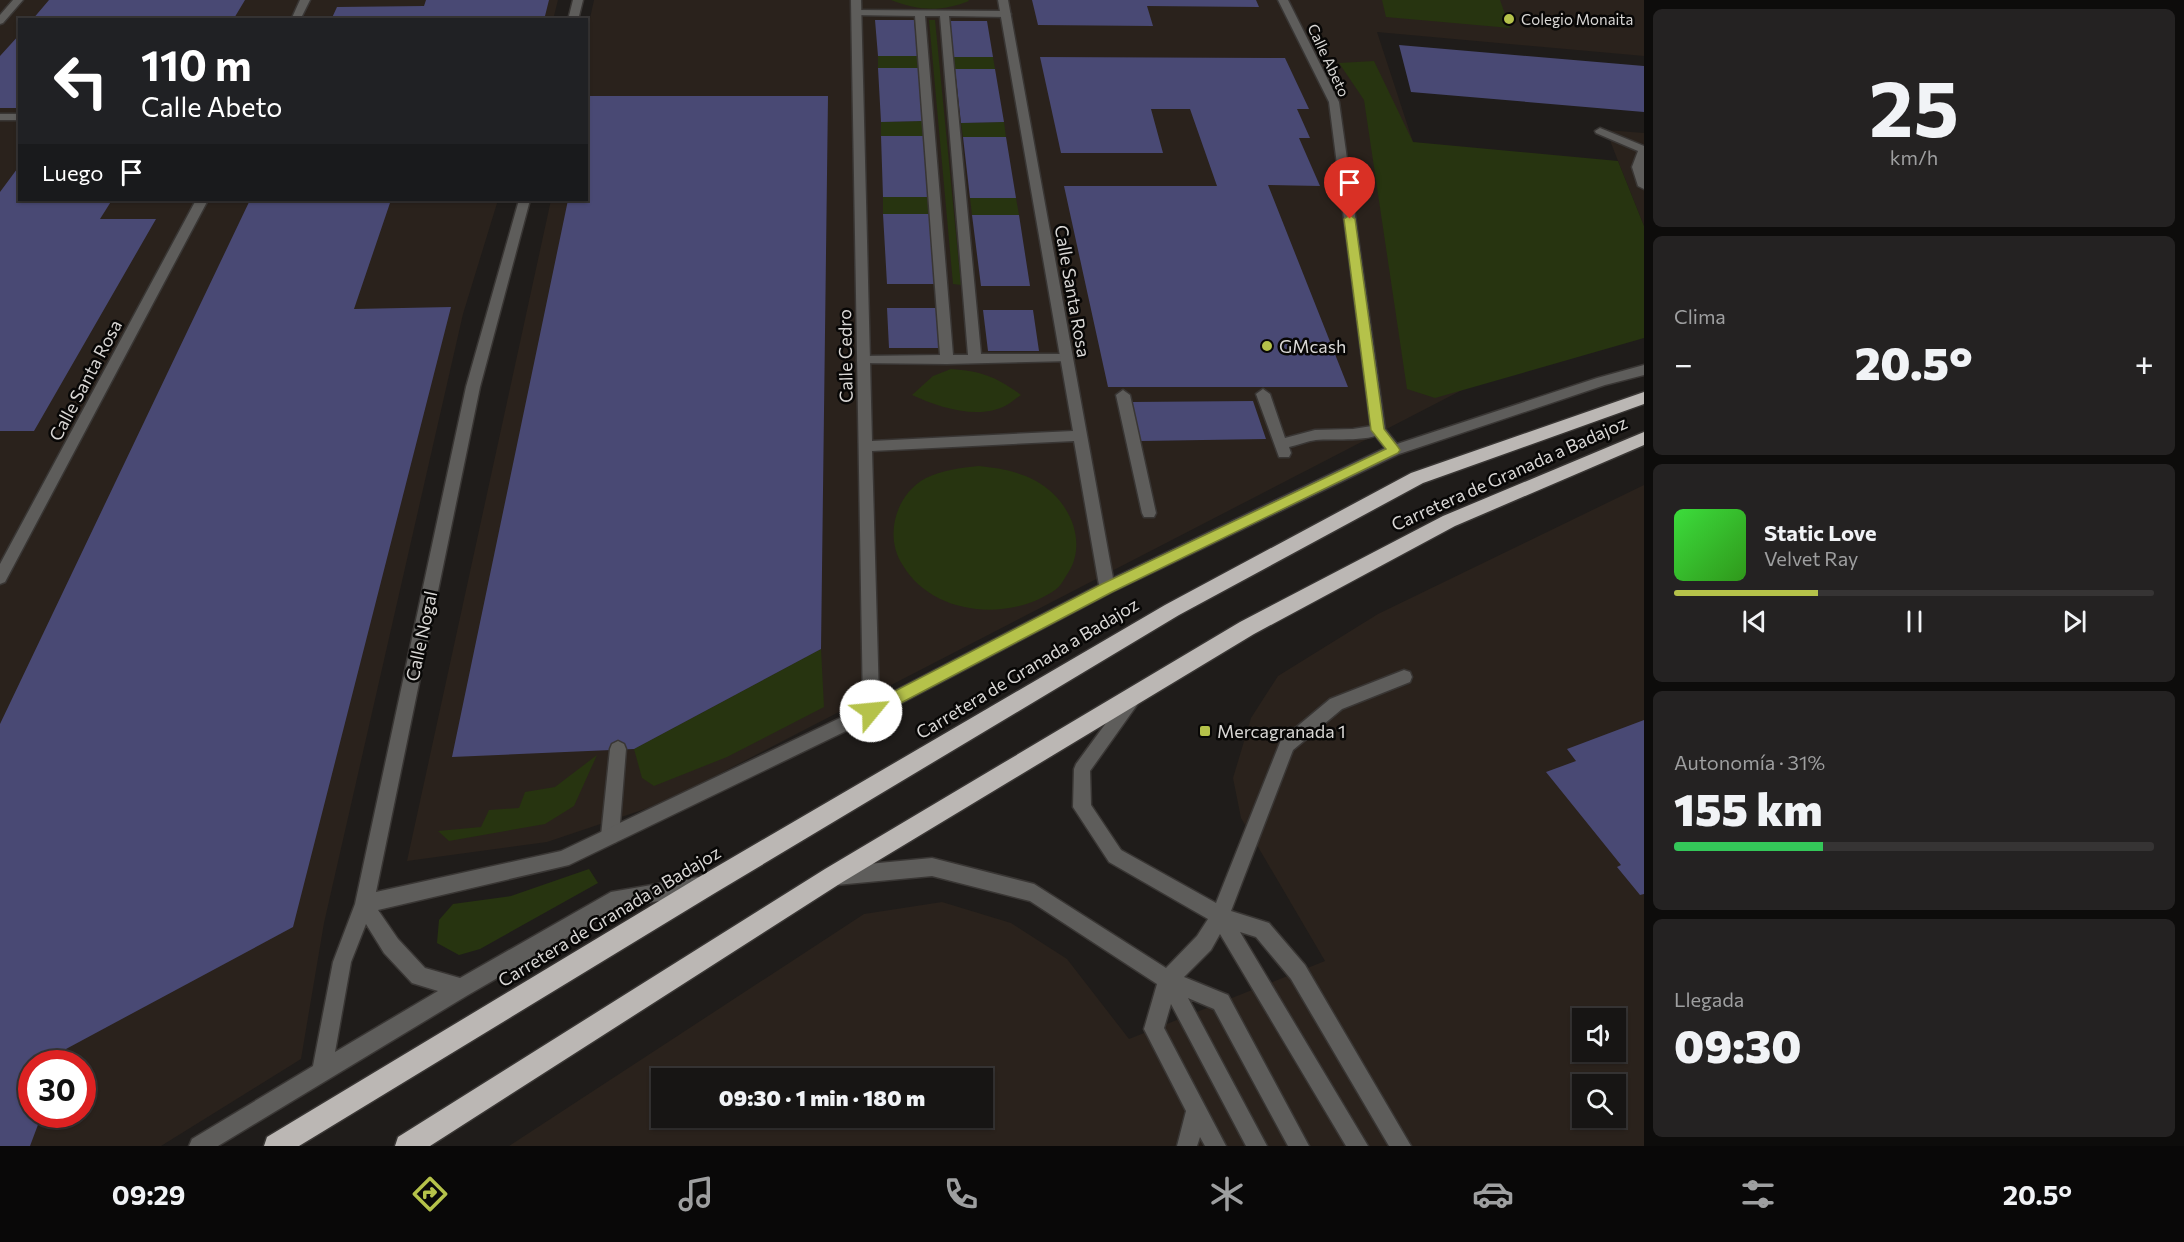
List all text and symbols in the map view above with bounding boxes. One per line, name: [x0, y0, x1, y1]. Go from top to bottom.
place label: Colegio Monaita: [1521, 10, 1633, 28]
marker: Colegio Monaita: [1502, 12, 1516, 26]
street label: Calle Abeto: [1304, 21, 1354, 99]
text: 110 m: [141, 38, 252, 90]
icon: left: [42, 42, 120, 120]
text: 25: [1869, 58, 1959, 153]
text: Calle Abeto: [141, 90, 282, 123]
text: km/h: [1890, 145, 1938, 169]
icon: arrive: [115, 156, 148, 189]
pin: [1324, 157, 1375, 219]
text: Luego: [42, 159, 103, 186]
icon: arrive: [1333, 166, 1366, 199]
street label: Calle Santa Rosa: [1051, 223, 1095, 359]
text: Clima: [1674, 304, 1726, 328]
street label: Calle Cedro: [833, 309, 857, 403]
street label: Calle Santa Rosa: [44, 316, 126, 444]
text: 20.5°: [1855, 334, 1973, 389]
place label: GMcash: [1279, 335, 1346, 357]
marker: GMcash: [1260, 339, 1274, 353]
text: −: [1674, 342, 1693, 383]
text: +: [2135, 342, 2154, 383]
street label: Carretera de Granada a Badajoz: [1388, 411, 1630, 535]
text: Static Love: [1764, 519, 1877, 546]
text: Velvet Ray: [1764, 546, 1858, 570]
street label: Calle Nogal: [401, 589, 441, 683]
street label: Carretera de Granada a Badajoz: [912, 593, 1142, 743]
icon: previous: [1738, 605, 1771, 638]
icon: pause: [1898, 605, 1931, 638]
icon: next: [2058, 605, 2091, 638]
position arrow: [839, 679, 903, 743]
place label: Mercagranada 1: [1217, 720, 1346, 742]
marker: Mercagranada 1: [1198, 724, 1212, 738]
text: Autonomía · 31%: [1674, 750, 1825, 774]
text: 155 km: [1674, 780, 1822, 835]
street label: Carretera de Granada a Badajoz: [494, 841, 724, 991]
text: Llegada: [1674, 987, 1744, 1011]
map controls: [1572, 1008, 1626, 1128]
button: sound: [1572, 1008, 1626, 1062]
text: 09:30: [1674, 1017, 1802, 1072]
speed limit sign: 30: [18, 1050, 96, 1128]
button: search: [1572, 1074, 1626, 1128]
text: 09:30 · 1 min · 180 m: [719, 1084, 925, 1111]
icon: directions: [409, 1173, 451, 1215]
icon: music: [675, 1173, 717, 1215]
icon: phone: [940, 1173, 982, 1215]
icon: climate: [1206, 1173, 1248, 1215]
icon: car: [1472, 1173, 1514, 1215]
icon: filters: [1737, 1173, 1779, 1215]
text: 09:29: [112, 1178, 185, 1211]
text: 20.5°: [2003, 1178, 2072, 1211]

